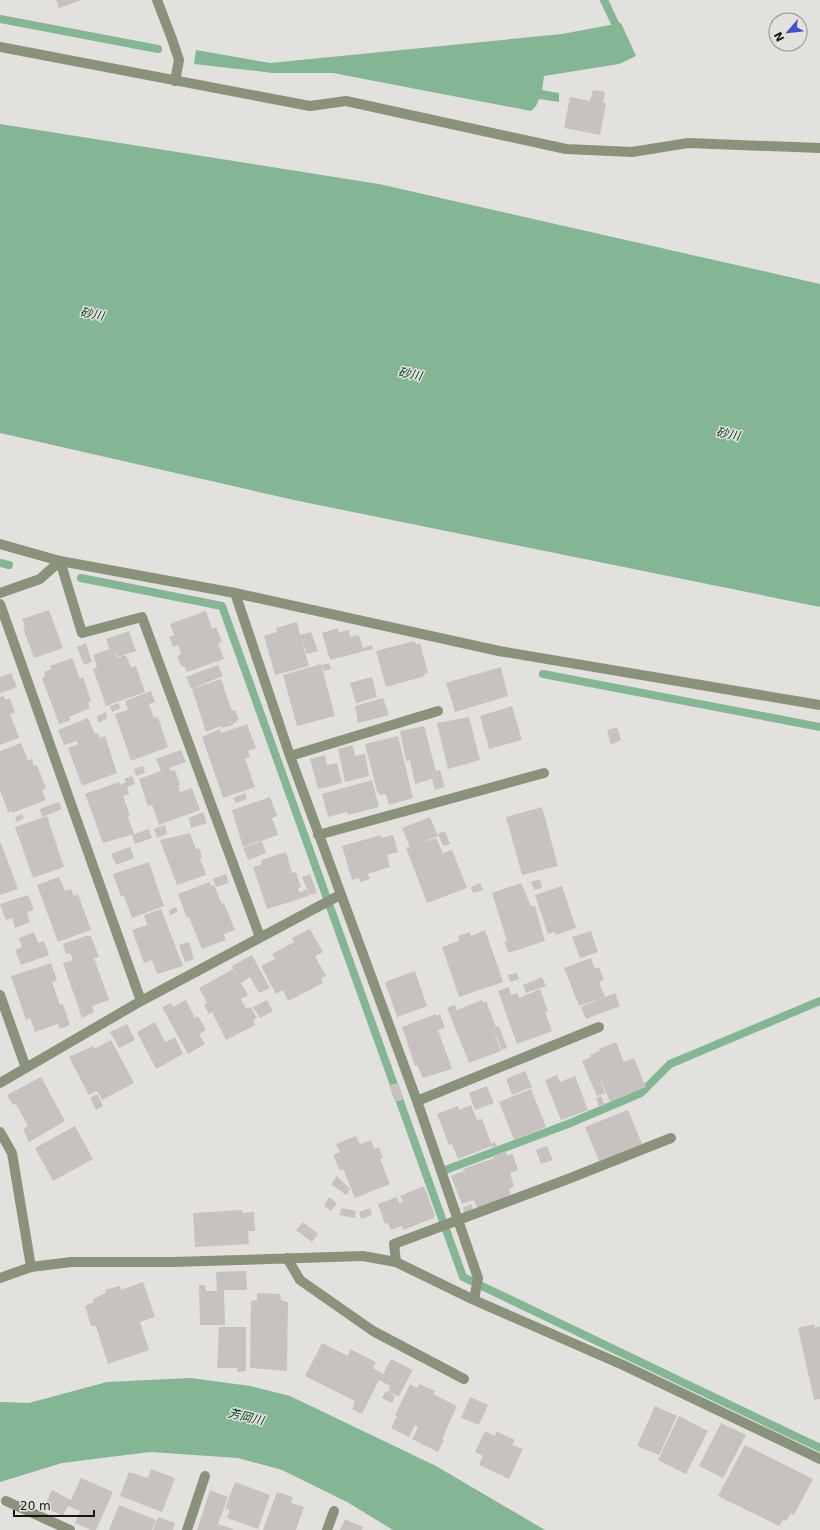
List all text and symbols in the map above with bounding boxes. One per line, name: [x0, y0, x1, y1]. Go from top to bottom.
north arrow: [768, 12, 808, 52]
text: N: [772, 29, 788, 44]
water label: 砂川: [79, 305, 107, 324]
water label: 砂川: [397, 365, 425, 384]
water label: 砂川: [715, 425, 743, 444]
water label: 芳岡川: [227, 1406, 267, 1428]
scale bar: [14, 1492, 94, 1518]
text: 20 m: [20, 1499, 51, 1513]

